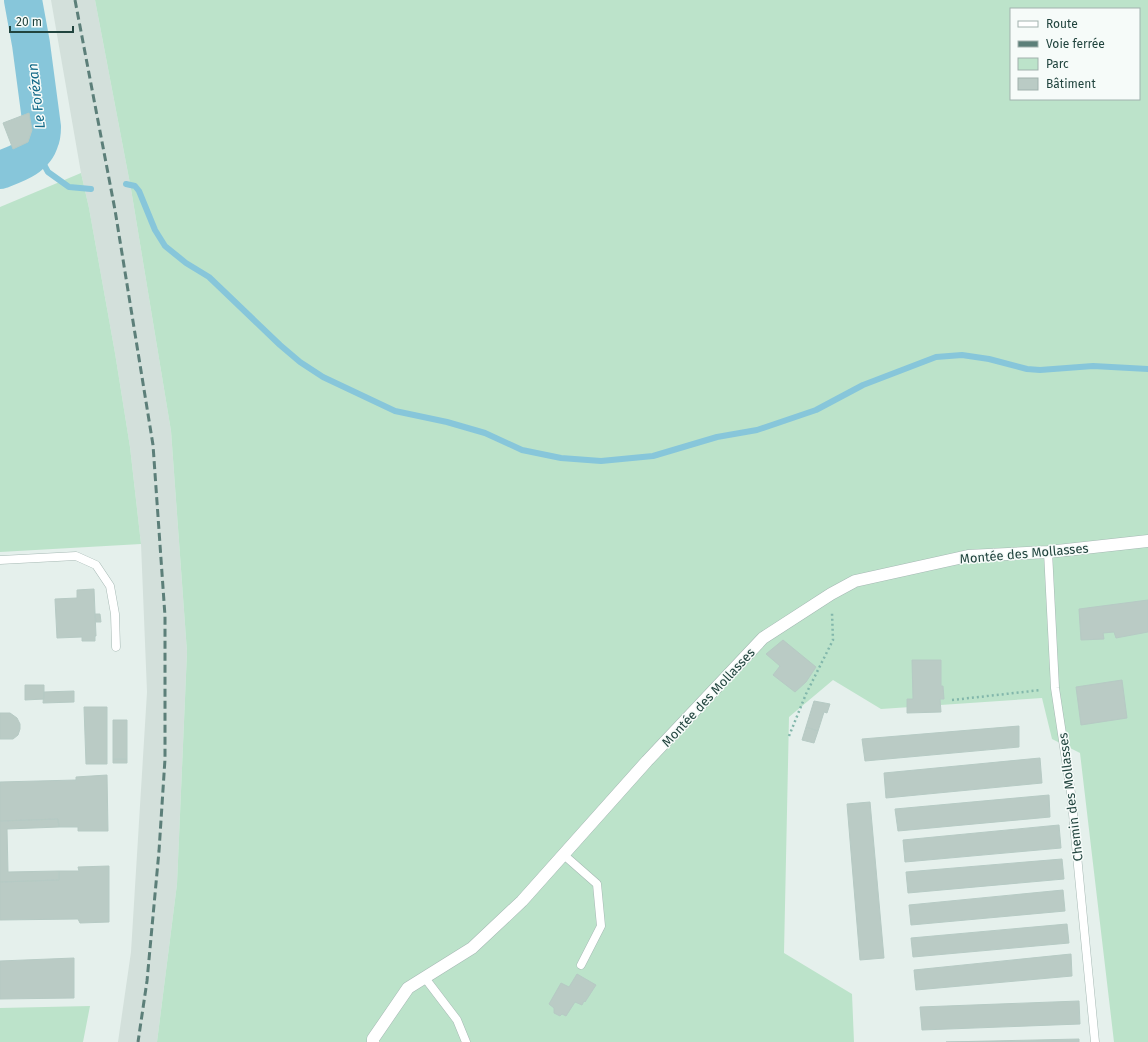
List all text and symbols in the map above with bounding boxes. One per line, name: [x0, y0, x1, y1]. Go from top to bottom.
scale bar: [10, 8, 73, 34]
legend: [1010, 8, 1140, 100]
text: 20 m: [16, 15, 42, 29]
text: Route: [1046, 17, 1078, 31]
text: Voie ferrée: [1046, 37, 1105, 51]
text: Parc: [1046, 57, 1069, 71]
water label: Le Forézan: [24, 62, 49, 130]
text: Bâtiment: [1046, 77, 1096, 91]
street label: Montée des Mollasses: [959, 540, 1089, 567]
street label: Montée des Mollasses: [659, 645, 758, 750]
street label: Chemin des Mollasses: [1055, 732, 1086, 862]

